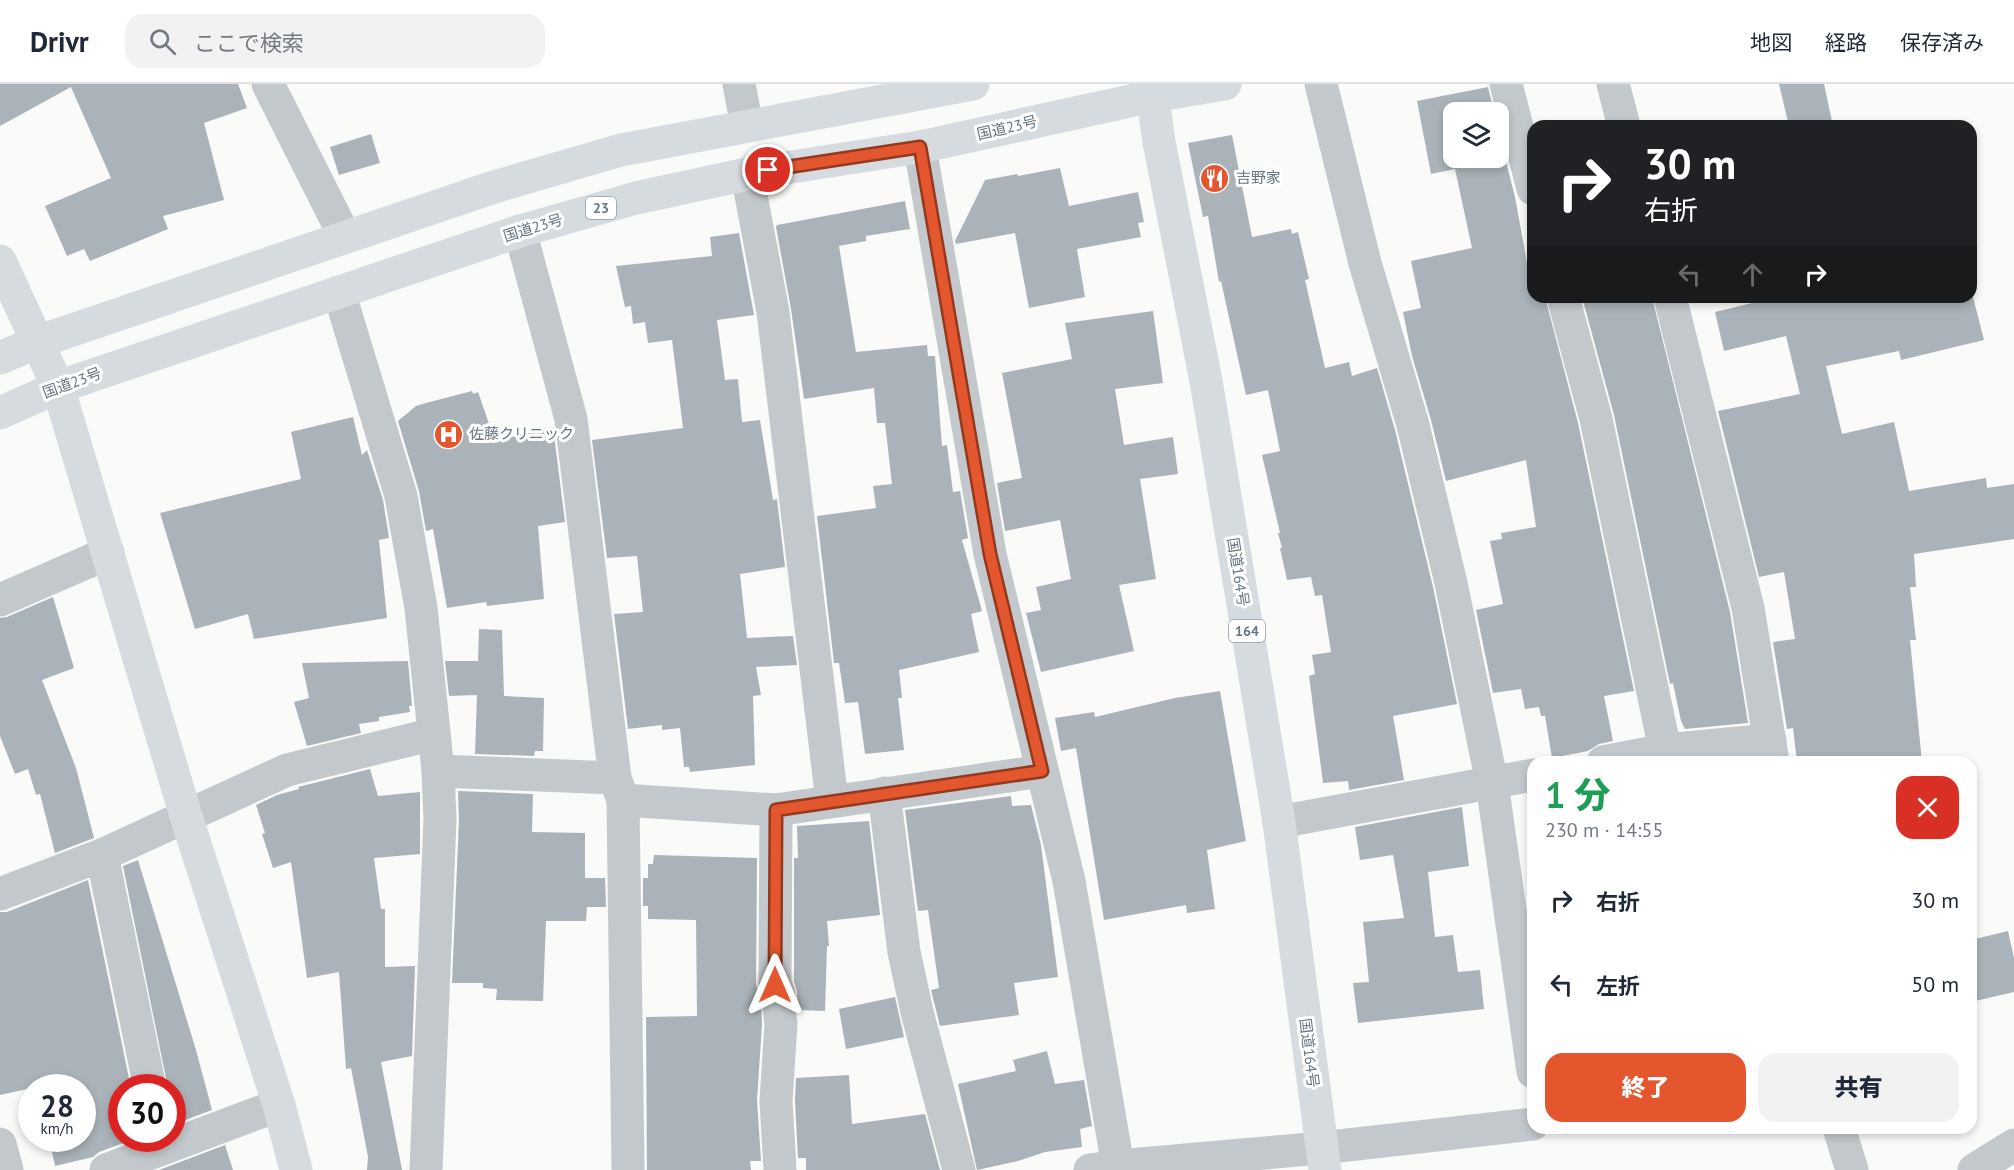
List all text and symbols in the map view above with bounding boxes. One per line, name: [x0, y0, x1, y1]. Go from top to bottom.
search box: [125, 14, 545, 68]
text: Drivr: [30, 23, 89, 60]
icon: search: [146, 25, 179, 58]
text: ここで検索: [194, 29, 304, 57]
text: 地図: [1750, 29, 1792, 56]
text: 経路: [1825, 29, 1867, 56]
text: 保存済み: [1900, 29, 1984, 56]
map controls: [1443, 102, 1509, 168]
button: layers: [1443, 102, 1509, 168]
street label: 国道23号: [975, 111, 1039, 144]
text: 30 m: [1644, 136, 1736, 191]
pin: [742, 144, 793, 195]
icon: right: [1545, 144, 1623, 222]
icon: arrive: [751, 153, 784, 186]
restaurant icon: 吉野家: [1199, 162, 1231, 194]
place label: 吉野家: [1236, 168, 1281, 187]
text: 右折: [1644, 193, 1698, 227]
road number: 23: [586, 197, 616, 219]
street label: 国道23号: [501, 209, 565, 246]
icon: left: [1673, 258, 1706, 291]
icon: ahead: [1736, 258, 1769, 291]
icon: right: [1799, 258, 1832, 291]
street label: 国道23号: [40, 363, 104, 402]
hospital icon: 佐藤クリニック: [432, 418, 464, 450]
place label: 佐藤クリニック: [469, 424, 574, 443]
street label: 国道164号: [1224, 536, 1253, 608]
road number: 164: [1229, 620, 1265, 642]
text: 1 分: [1545, 771, 1611, 818]
button: close: [1896, 776, 1959, 839]
text: 230 m · 14:55: [1545, 817, 1663, 843]
icon: right: [1545, 884, 1578, 917]
text: 30 m: [1911, 886, 1959, 914]
text: 右折: [1596, 888, 1640, 916]
position arrow: [743, 953, 807, 1017]
icon: left: [1545, 968, 1578, 1001]
text: 50 m: [1911, 970, 1959, 998]
text: 左折: [1596, 972, 1640, 1000]
street label: 国道164号: [1296, 1017, 1323, 1089]
button: 終了: [1545, 1053, 1746, 1122]
button: 共有: [1758, 1053, 1959, 1122]
speed limit sign: 30: [108, 1074, 186, 1152]
text: 28: [40, 1086, 74, 1125]
text: km/h: [41, 1119, 73, 1138]

